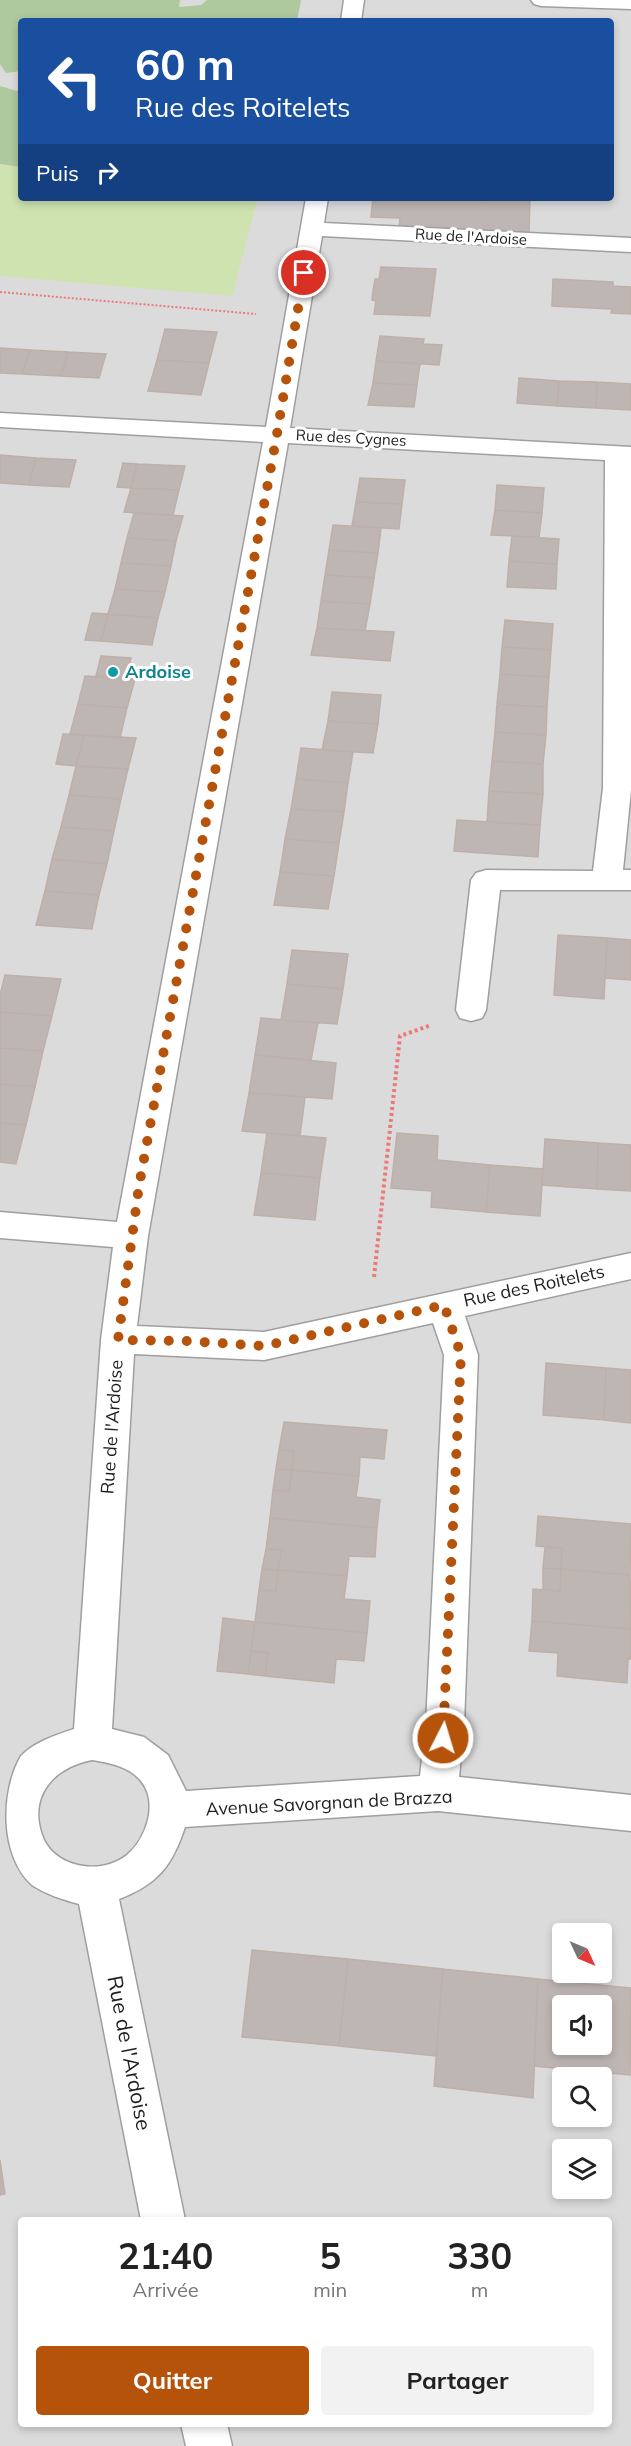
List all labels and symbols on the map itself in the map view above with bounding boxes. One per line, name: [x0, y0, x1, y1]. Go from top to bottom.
street label: Rue de l'Ardoise: [415, 224, 528, 249]
pin: [278, 247, 329, 298]
street label: Rue des Cygnes: [295, 425, 407, 450]
place label: Ardoise: [125, 660, 191, 683]
marker: Ardoise: [106, 665, 120, 679]
street label: Rue des Roitelets: [461, 1259, 607, 1312]
street label: Rue de l'Ardoise: [95, 1359, 128, 1495]
position arrow: [411, 1706, 475, 1770]
street label: Avenue Savorgnan de Brazza: [205, 1785, 453, 1820]
north arrow: [552, 1923, 612, 1983]
street label: Rue de l'Ardoise: [102, 1973, 158, 2132]

